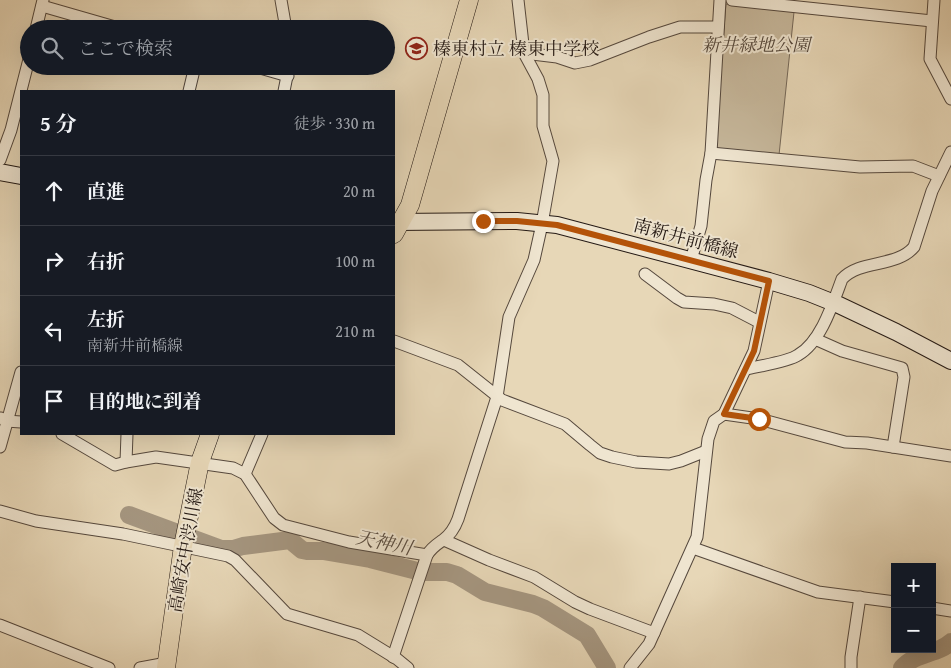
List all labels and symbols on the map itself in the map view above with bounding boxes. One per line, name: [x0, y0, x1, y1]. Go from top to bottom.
park label: 新井緑地公園: [702, 31, 813, 58]
place label: 榛東村立 榛東中学校: [433, 35, 599, 62]
school or university icon: 榛東村立 榛東中学校: [405, 36, 429, 60]
route end: [472, 210, 495, 233]
street label: 南新井前橋線: [630, 211, 742, 265]
route start: [748, 408, 771, 431]
street label: 高崎安中渋川線: [161, 486, 209, 614]
water label: 天神川: [353, 522, 417, 562]

